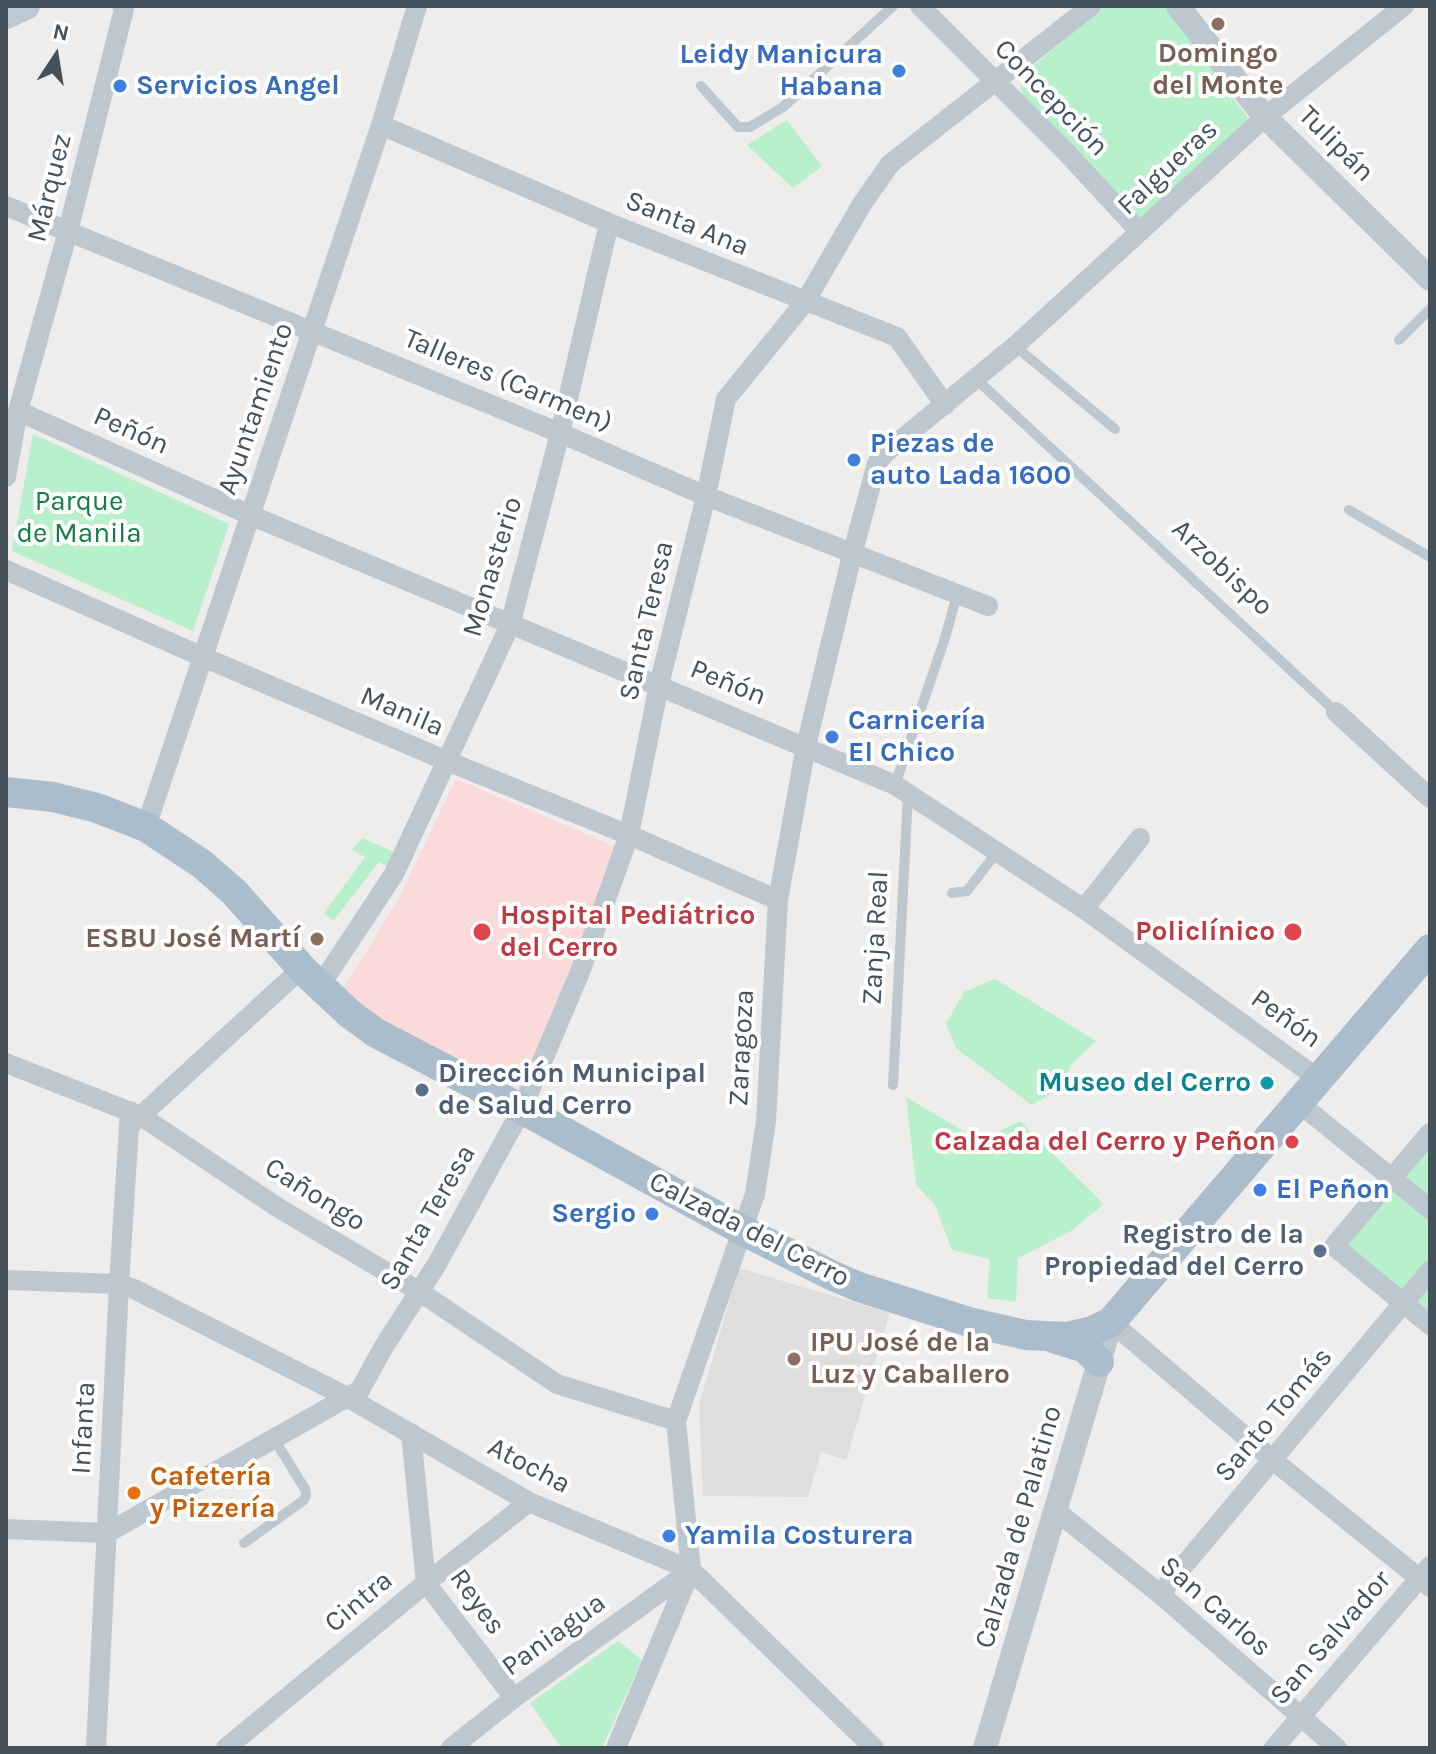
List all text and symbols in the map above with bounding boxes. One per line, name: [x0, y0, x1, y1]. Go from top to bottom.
marker: Domingo del Monte: [1209, 15, 1227, 33]
north arrow: [16, 16, 96, 96]
text: N: [51, 18, 71, 47]
street label: Concepción: [987, 33, 1115, 163]
place label: Domingo del Monte: [1152, 37, 1284, 103]
place label: Leidy Manicura Habana: [680, 38, 883, 104]
marker: Leidy Manicura Habana: [890, 62, 908, 80]
place label: Servicios Angel: [136, 69, 340, 103]
marker: Servicios Angel: [111, 77, 129, 95]
street label: Tulipán: [1291, 99, 1381, 189]
street label: Falgueras: [1111, 113, 1225, 223]
street label: Márquez: [20, 130, 80, 246]
street label: Santa Ana: [620, 184, 754, 264]
street label: Ayuntamiento: [211, 319, 301, 499]
street label: Talleres (Carmen): [399, 322, 617, 440]
street label: Peñón: [88, 400, 174, 462]
place label: Piezas de auto Lada 1600: [870, 427, 1071, 493]
marker: Piezas de auto Lada 1600: [845, 451, 863, 469]
park label: Parque de Manila: [16, 485, 142, 551]
street label: Monasterio: [456, 493, 530, 641]
street label: Arzobispo: [1164, 513, 1280, 623]
street label: Santa Teresa: [612, 538, 682, 704]
street label: Peñón: [685, 653, 771, 713]
street label: Manila: [355, 679, 449, 745]
place label: Carnicería El Chico: [848, 704, 986, 770]
marker: Carnicería El Chico: [823, 728, 841, 746]
street label: Zanja Real: [856, 870, 896, 1006]
place label: Hospital Pediátrico del Cerro: [500, 899, 755, 965]
place label: Policlínico: [1135, 915, 1275, 949]
marker: Hospital Pediátrico del Cerro: [471, 921, 493, 943]
marker: Policlínico: [1282, 921, 1304, 943]
place label: ESBU José Martí: [85, 922, 301, 956]
marker: ESBU José Martí: [308, 930, 326, 948]
street label: Peñón: [1244, 982, 1328, 1056]
street label: Zaragoza: [722, 989, 762, 1107]
place label: Dirección Municipal de Salud Cerro: [438, 1057, 706, 1123]
place label: Museo del Cerro: [1038, 1066, 1251, 1100]
marker: Museo del Cerro: [1258, 1074, 1276, 1092]
marker: Dirección Municipal de Salud Cerro: [413, 1081, 431, 1099]
place label: Calzada del Cerro y Peñon: [934, 1125, 1276, 1159]
marker: Calzada del Cerro y Peñon: [1283, 1133, 1301, 1151]
street label: Santa Teresa: [373, 1139, 483, 1297]
street label: Cañongo: [258, 1151, 372, 1239]
street label: Calzada del Cerro: [643, 1165, 855, 1295]
place label: El Peñon: [1276, 1173, 1390, 1207]
marker: El Peñon: [1251, 1181, 1269, 1199]
place label: Sergio: [551, 1197, 636, 1231]
marker: Sergio: [643, 1205, 661, 1223]
place label: Registro de la Propiedad del Cerro: [1044, 1218, 1304, 1284]
marker: Registro de la Propiedad del Cerro: [1311, 1242, 1329, 1260]
place label: IPU José de la Luz y Caballero: [810, 1326, 1010, 1392]
street label: Santo Tomás: [1208, 1341, 1340, 1489]
marker: IPU José de la Luz y Caballero: [785, 1350, 803, 1368]
street label: Infanta: [65, 1381, 103, 1475]
street label: Calzada de Palatino: [968, 1402, 1070, 1652]
street label: Atocha: [482, 1430, 576, 1502]
place label: Cafetería y Pizzería: [150, 1460, 276, 1526]
marker: Cafetería y Pizzería: [125, 1484, 143, 1502]
place label: Yamila Costurera: [685, 1519, 914, 1553]
marker: Yamila Costurera: [660, 1527, 678, 1545]
street label: San Carlos: [1152, 1550, 1278, 1664]
street label: Reyes: [442, 1562, 512, 1642]
street label: Cintra: [318, 1564, 400, 1640]
street label: San Salvador: [1263, 1564, 1399, 1712]
street label: Paniagua: [496, 1586, 612, 1684]

